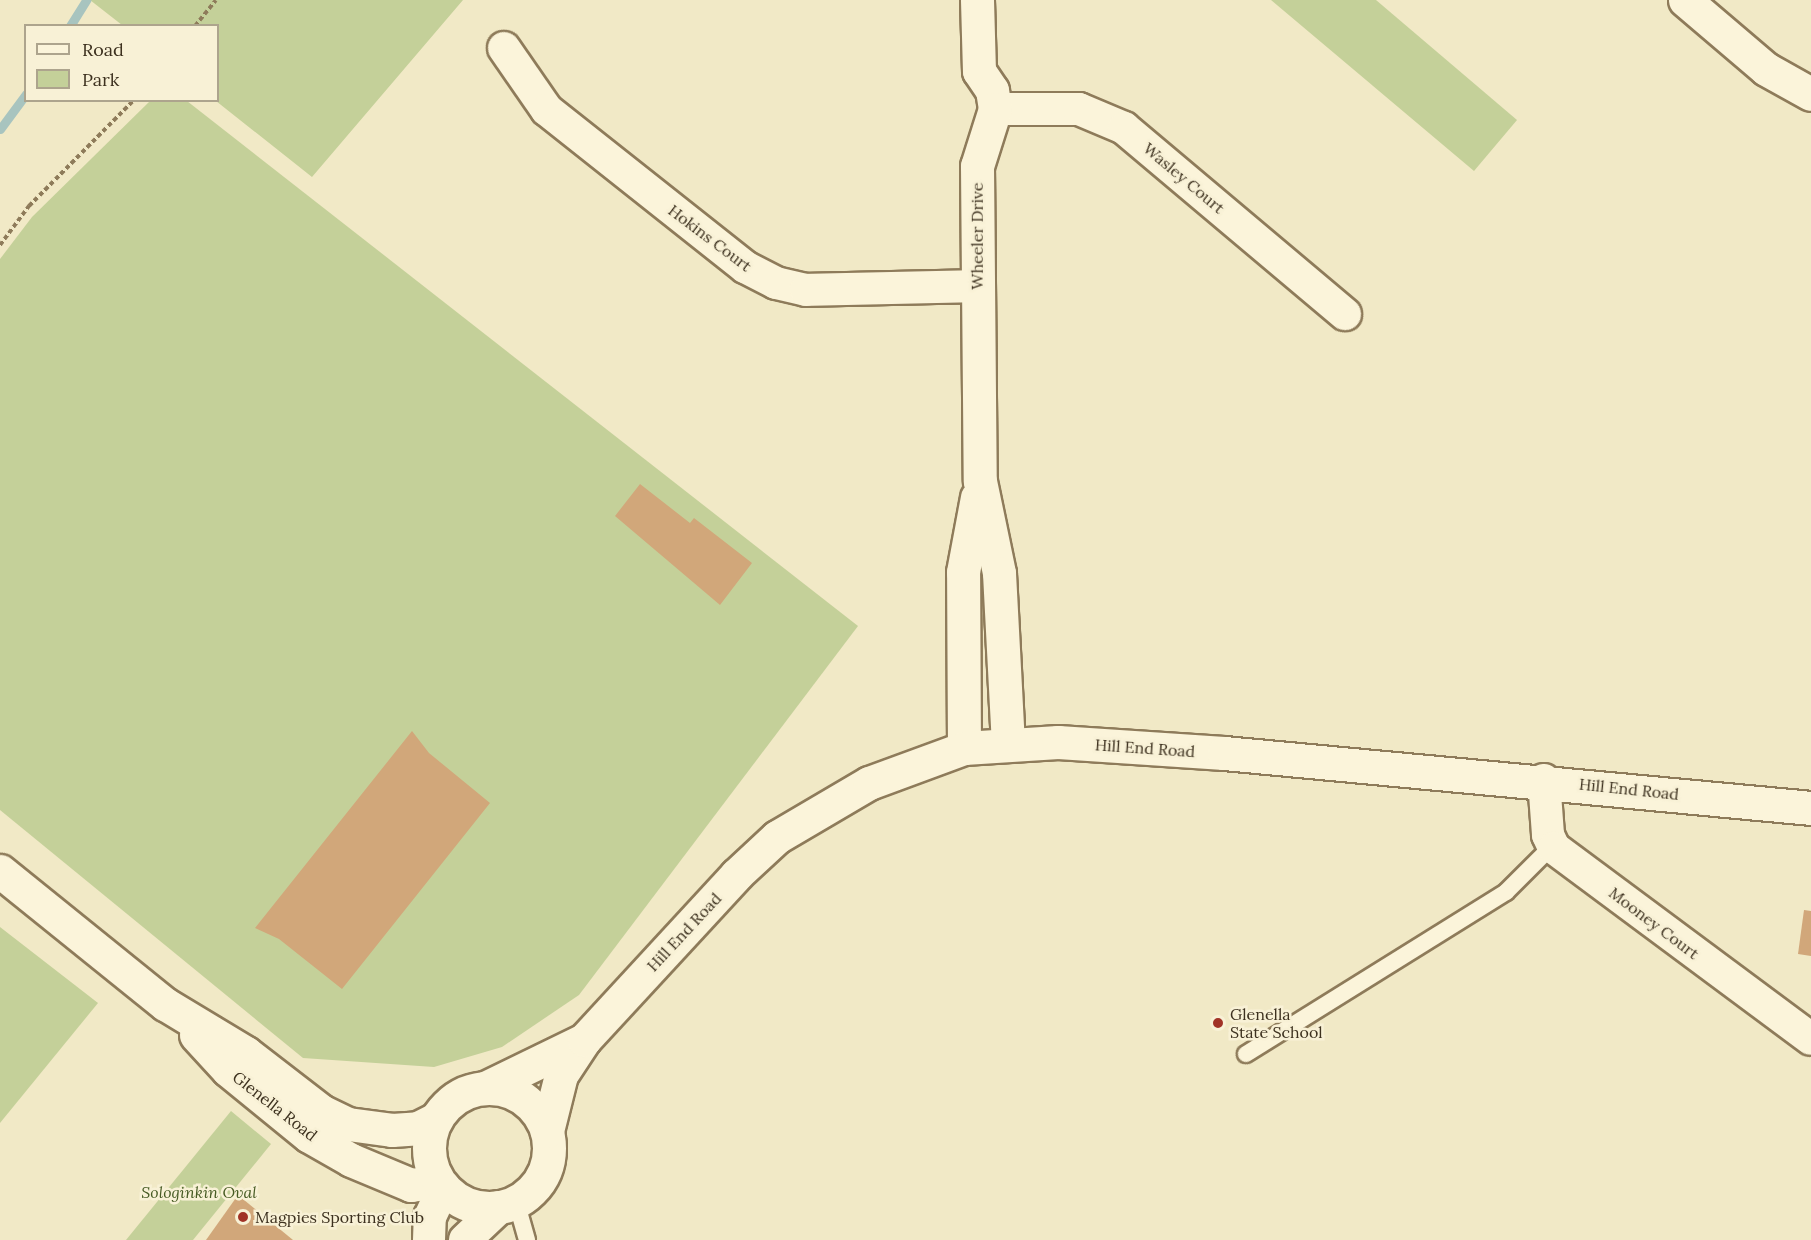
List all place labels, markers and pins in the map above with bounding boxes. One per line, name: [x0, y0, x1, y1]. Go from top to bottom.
place label: Glenella State School: [1230, 1004, 1323, 1042]
marker: Glenella State School: [1211, 1016, 1225, 1030]
place label: Magpies Sporting Club: [255, 1207, 424, 1227]
marker: Magpies Sporting Club: [236, 1210, 250, 1224]

